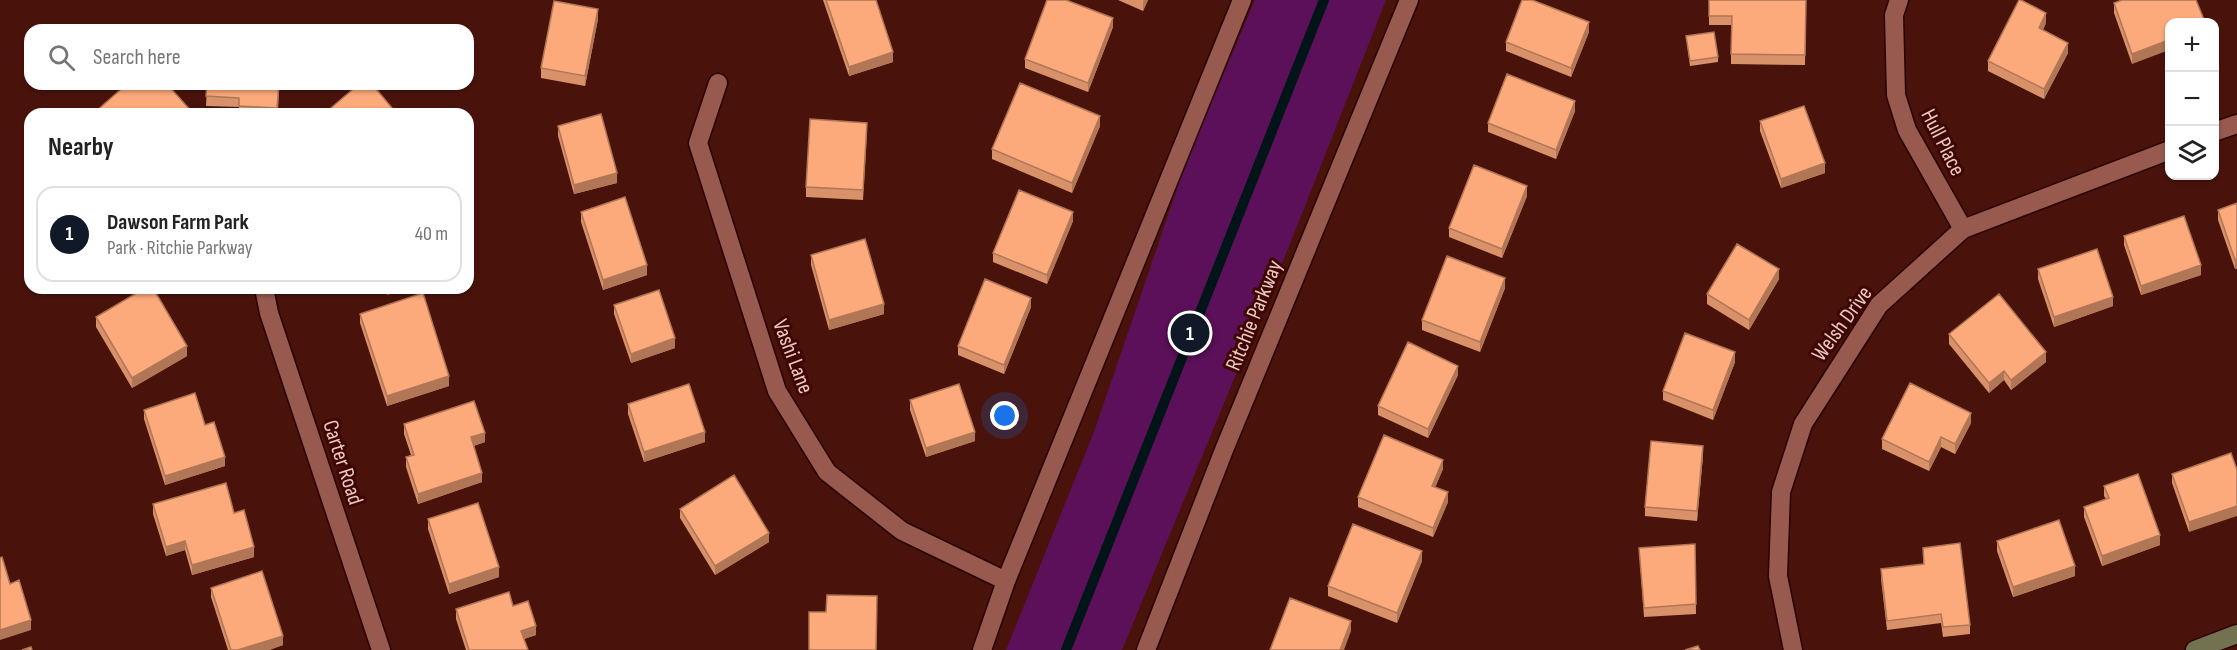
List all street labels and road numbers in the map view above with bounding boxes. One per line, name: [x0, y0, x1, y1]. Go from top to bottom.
street label: Hull Place: [1914, 105, 1971, 181]
street label: Ritchie Parkway: [1220, 256, 1289, 375]
street label: Welsh Drive: [1806, 281, 1878, 367]
street label: Vashi Lane: [766, 316, 819, 398]
street label: Carter Road: [316, 417, 369, 508]

